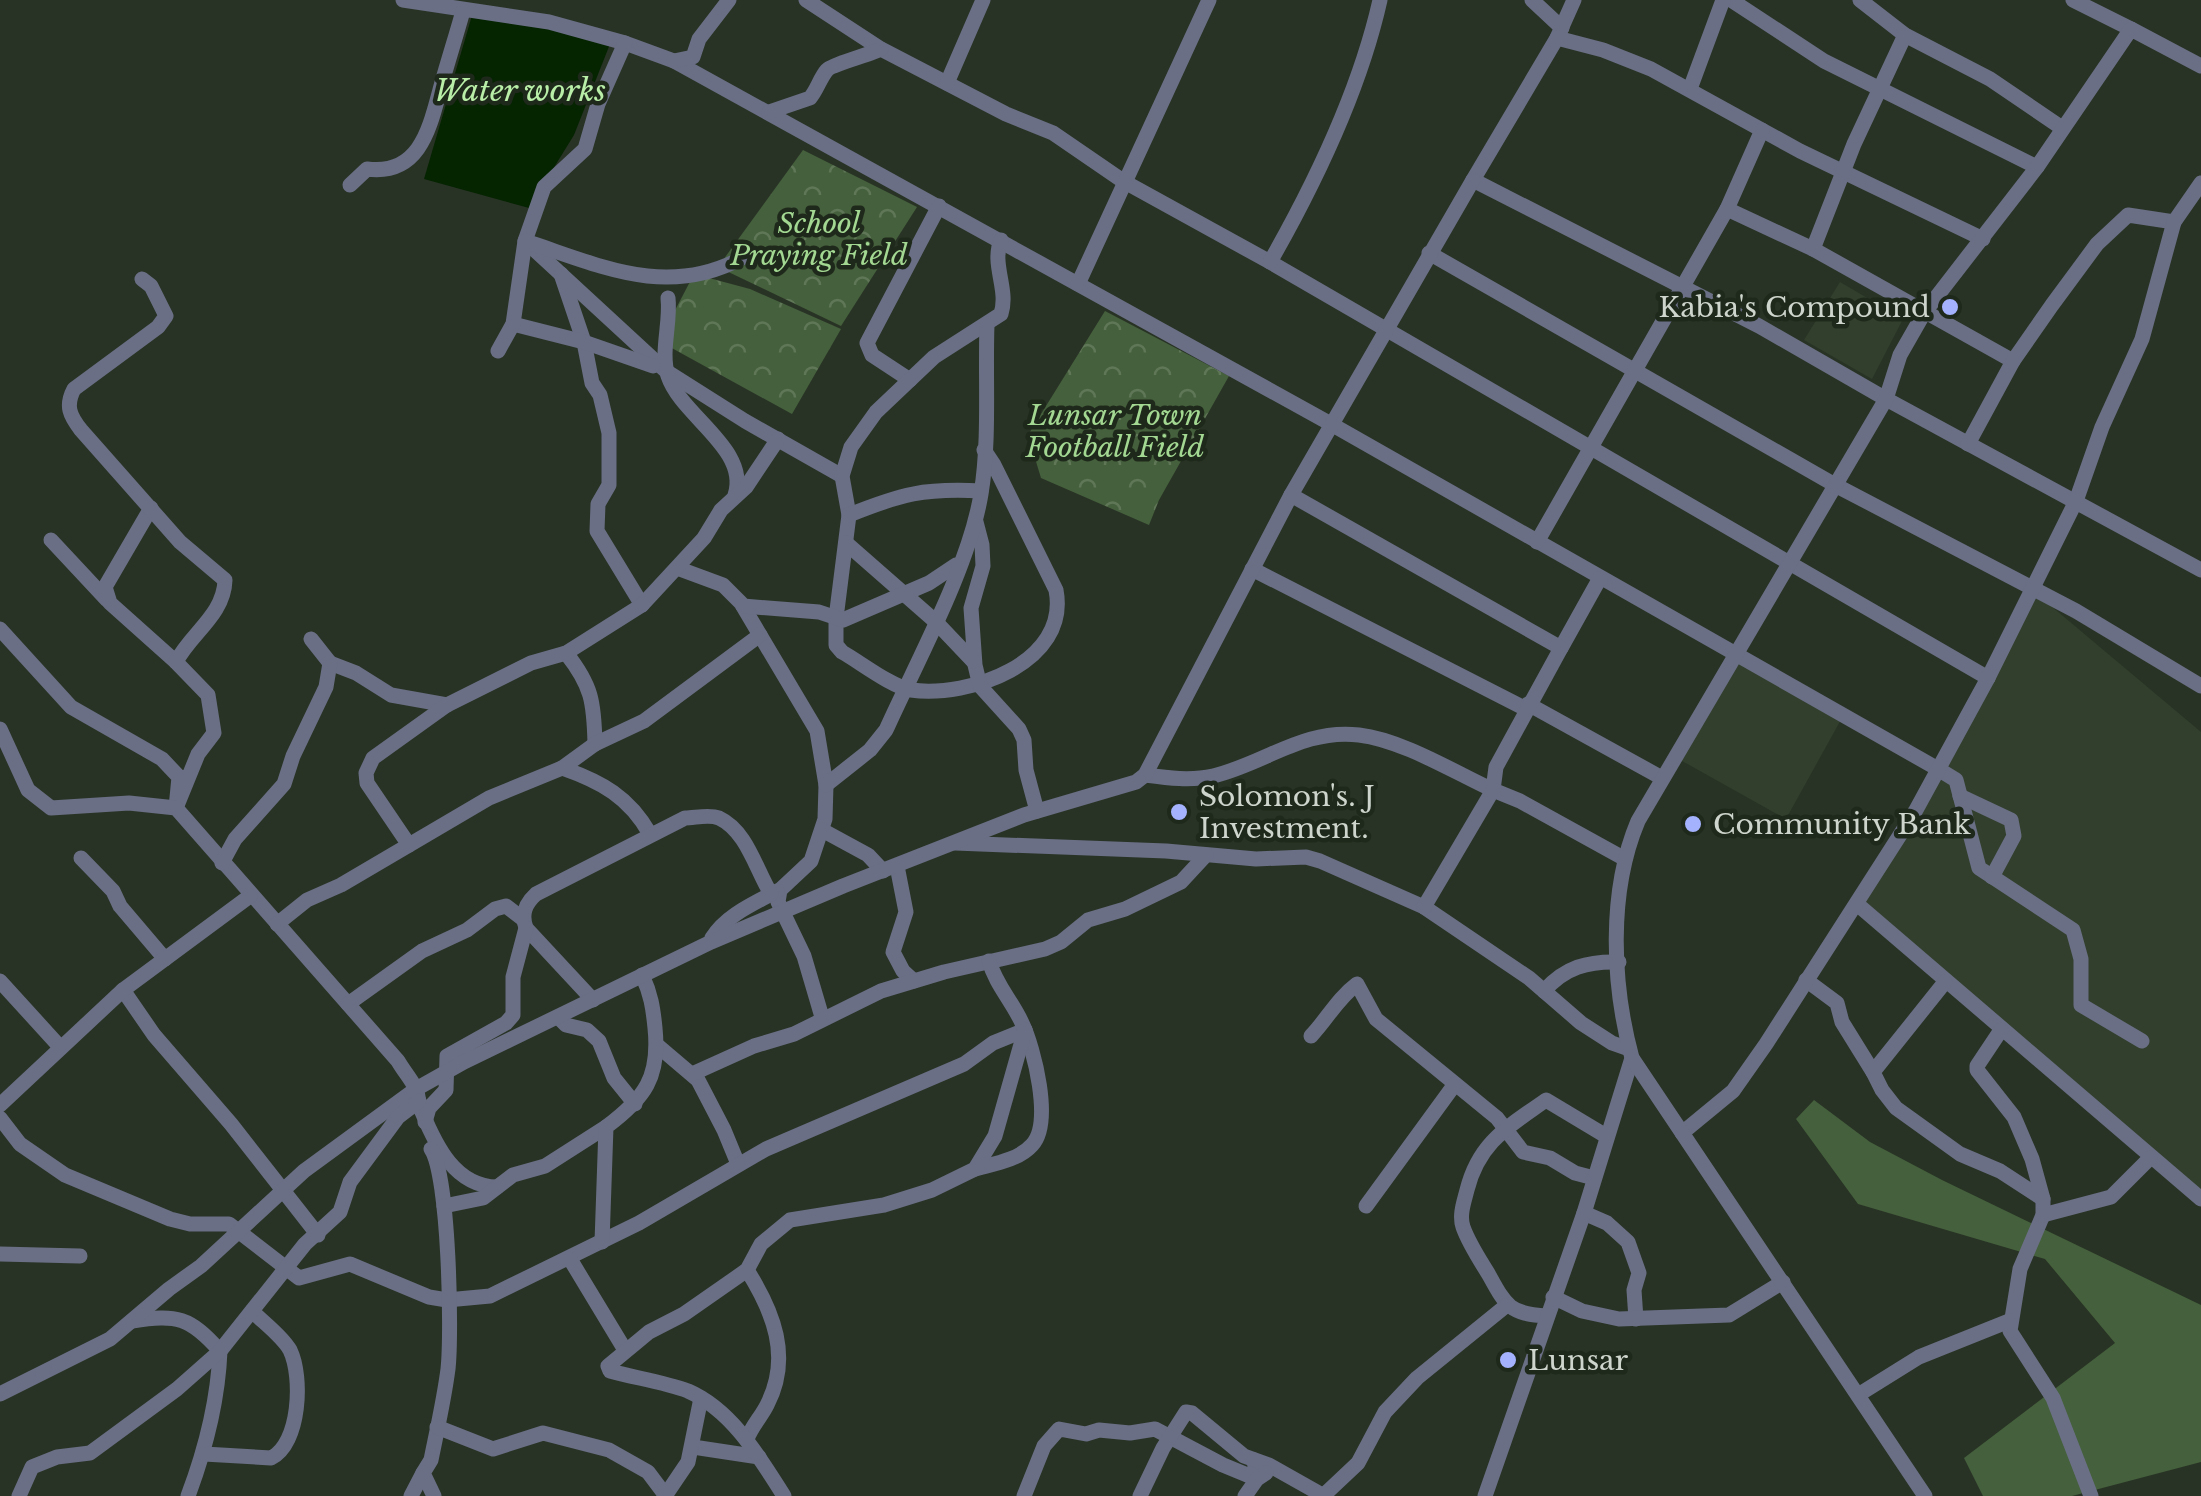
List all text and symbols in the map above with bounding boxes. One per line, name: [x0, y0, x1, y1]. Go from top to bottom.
water label: Water works: [434, 72, 606, 109]
park label: School Praying Field: [729, 206, 908, 273]
place label: Kabia's Compound: [1658, 290, 1930, 325]
marker: Kabia's Compound: [1939, 296, 1961, 318]
park label: Lunsar Town Football Field: [1025, 398, 1205, 465]
place label: Solomon's. J Investment.: [1199, 779, 1375, 846]
marker: Solomon's. J Investment.: [1168, 801, 1190, 823]
place label: Community Bank: [1713, 807, 1971, 842]
marker: Community Bank: [1682, 813, 1704, 835]
place label: Lunsar: [1528, 1343, 1629, 1378]
marker: Lunsar: [1497, 1349, 1519, 1371]

